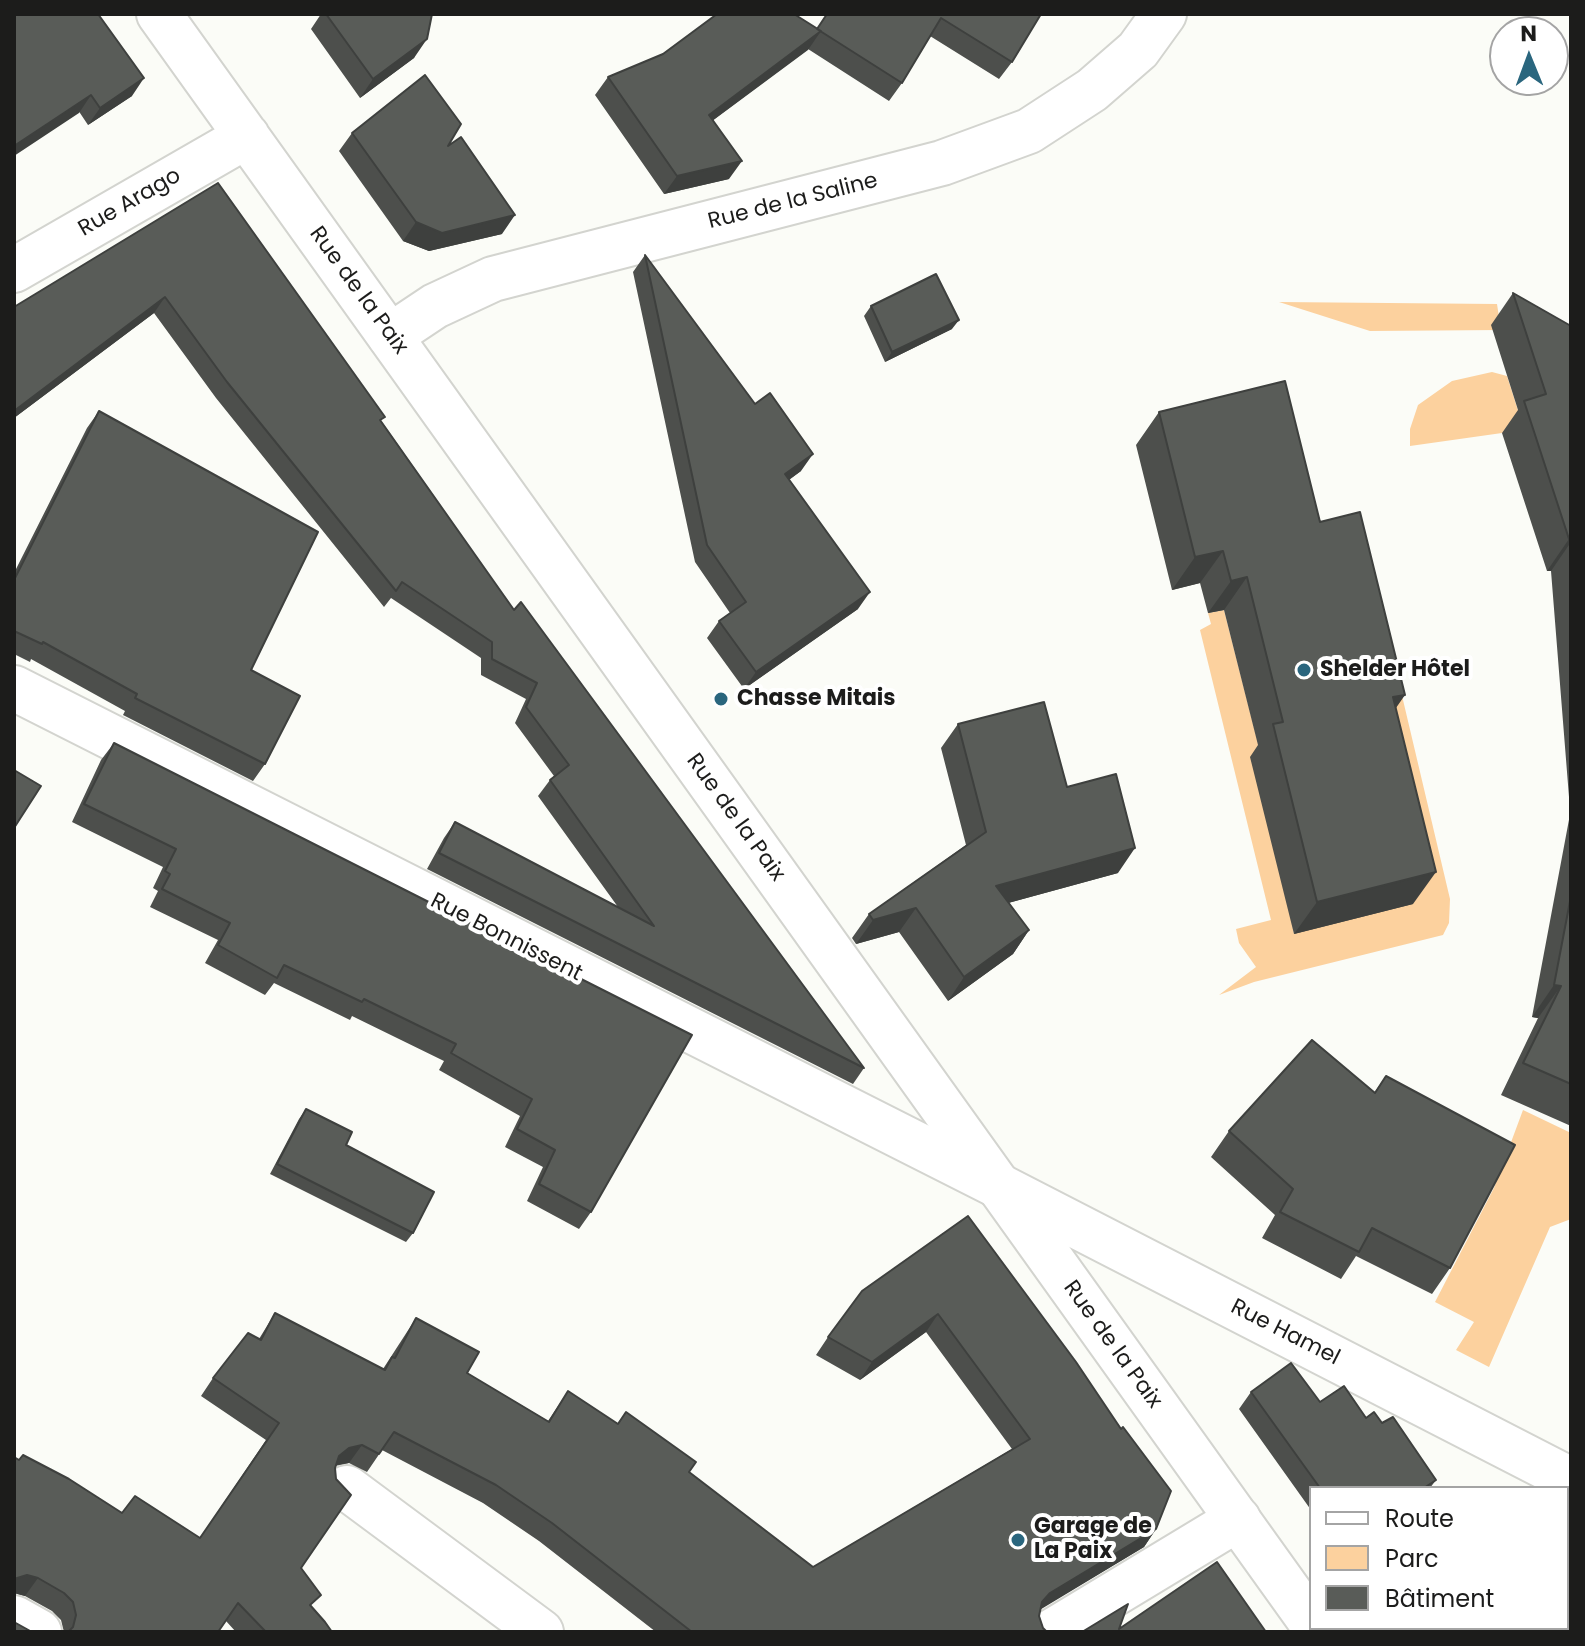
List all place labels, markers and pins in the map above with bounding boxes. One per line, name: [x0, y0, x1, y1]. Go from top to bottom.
place label: Shelder Hôtel: [1320, 657, 1470, 683]
marker: Shelder Hôtel: [1295, 661, 1313, 679]
place label: Chasse Mitais: [737, 686, 896, 712]
marker: Chasse Mitais: [712, 690, 730, 708]
place label: Garage de La Paix: [1034, 1514, 1152, 1566]
marker: Garage de La Paix: [1009, 1531, 1027, 1549]

